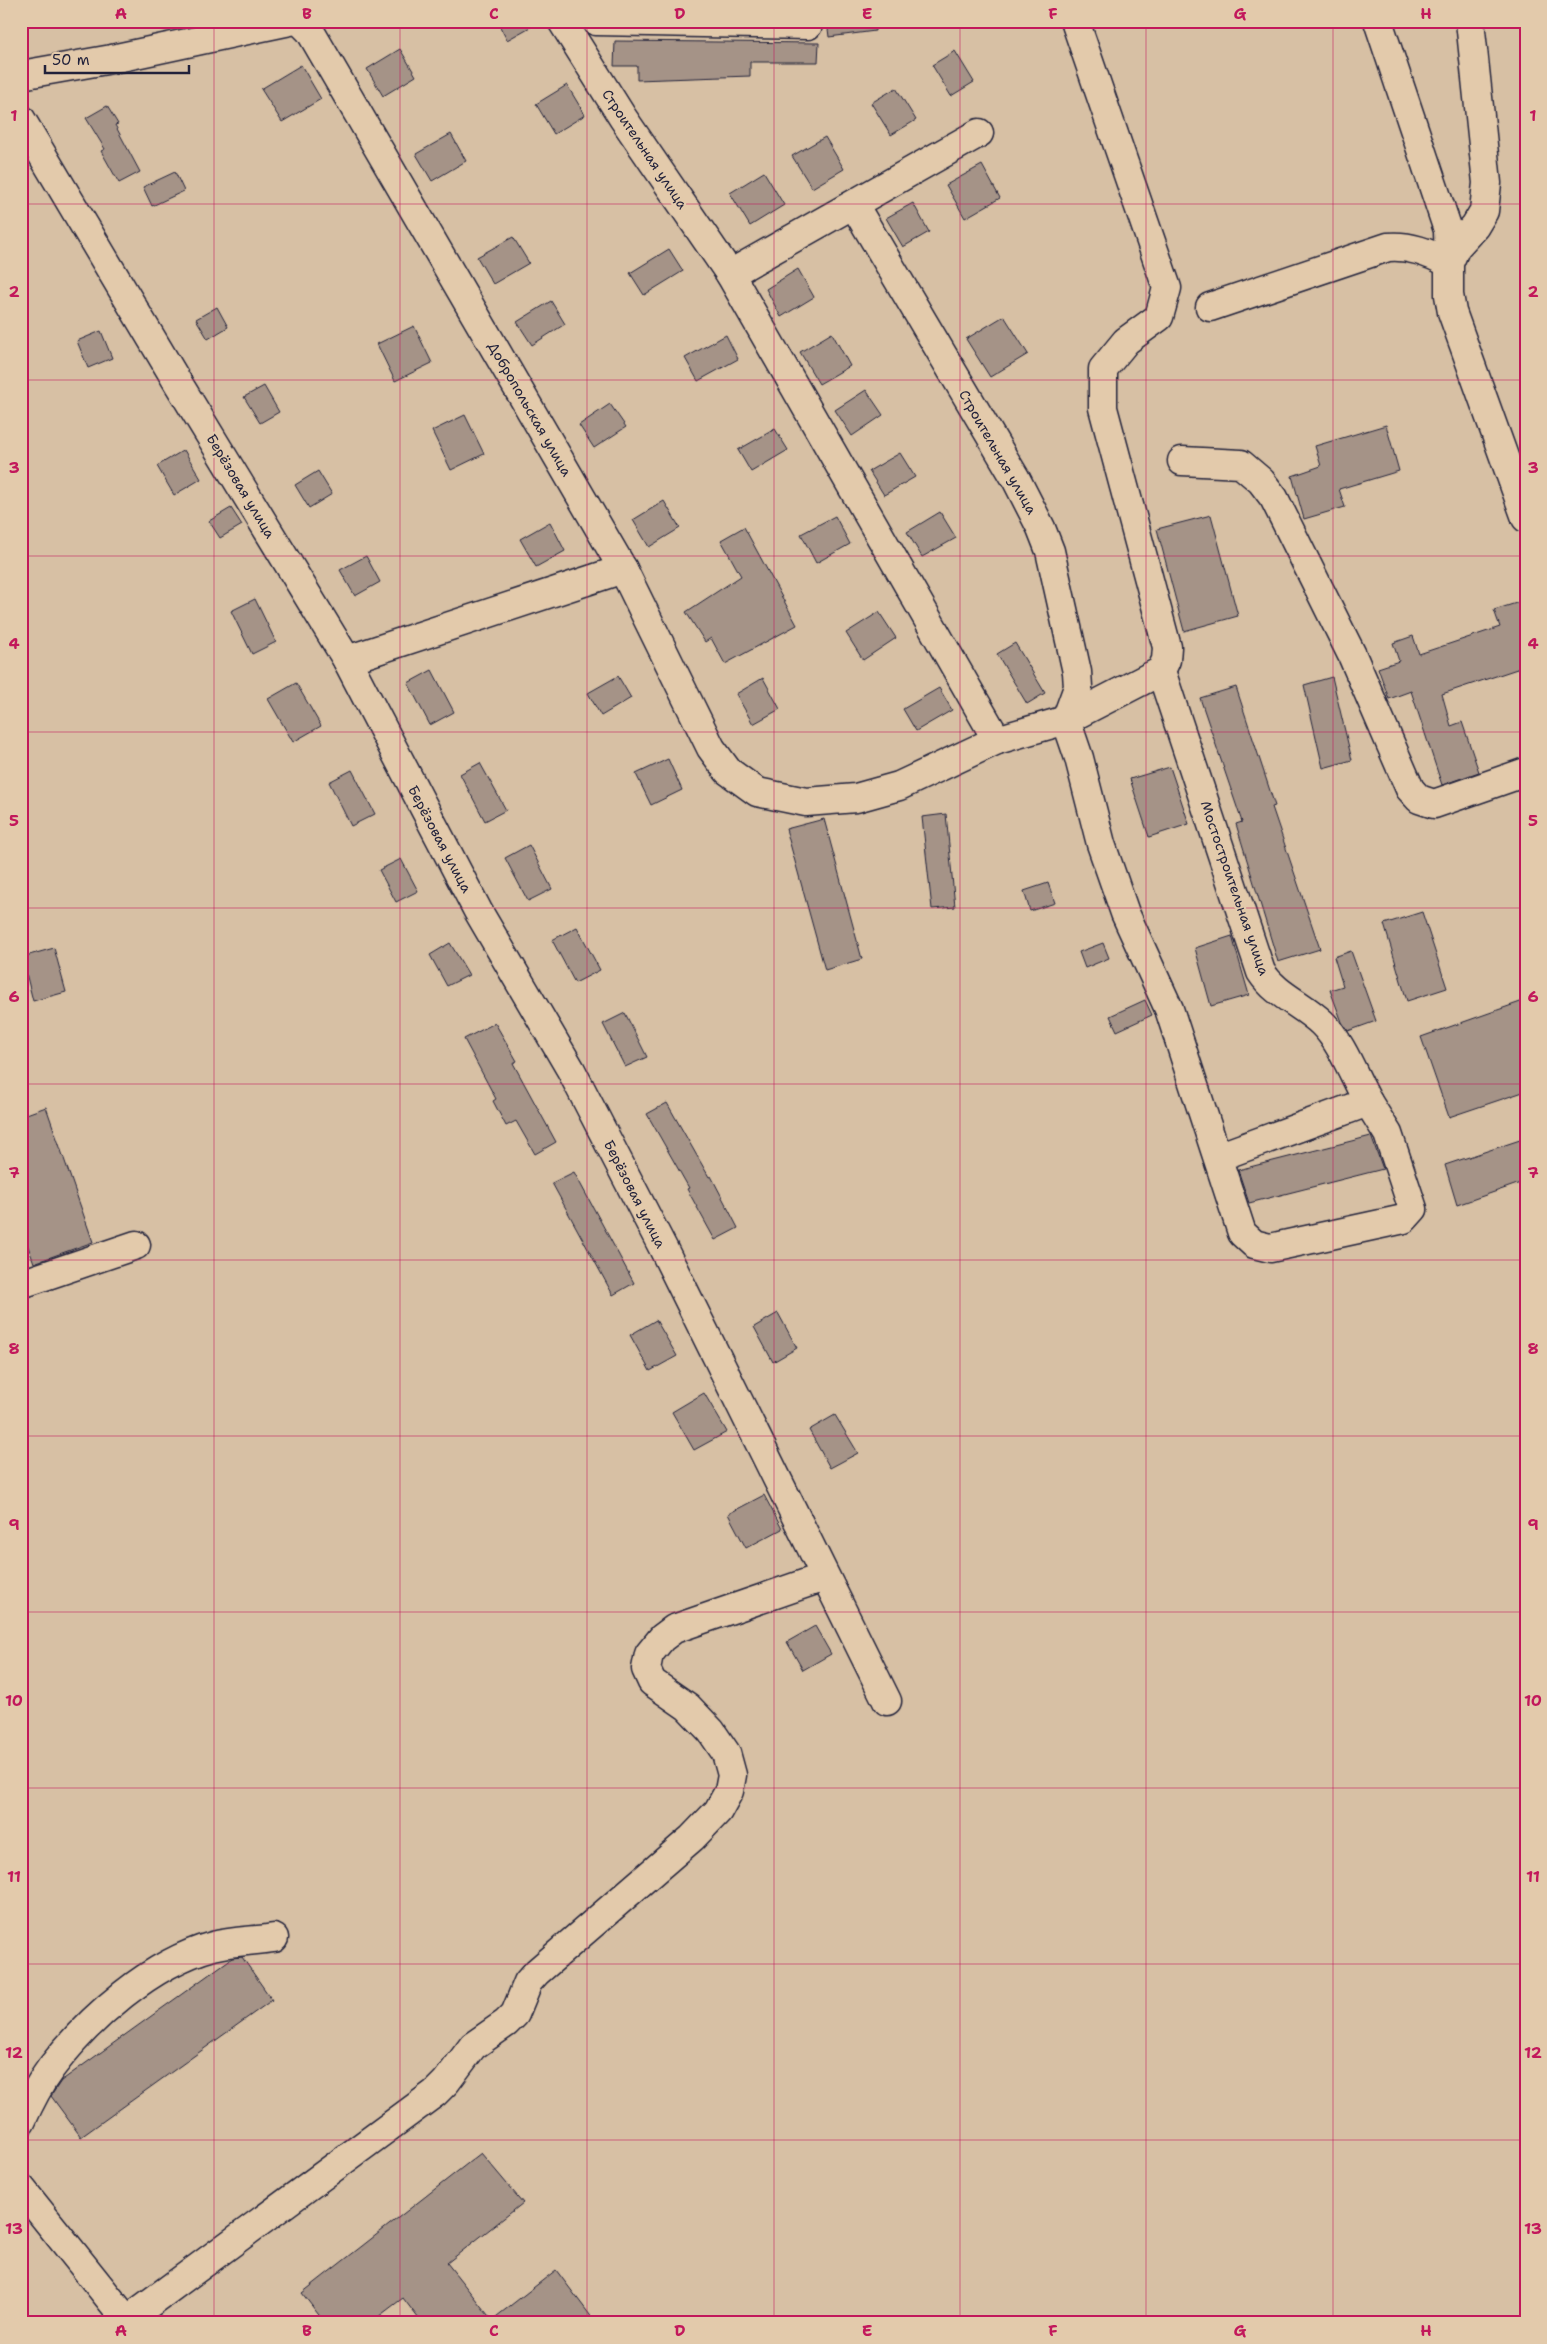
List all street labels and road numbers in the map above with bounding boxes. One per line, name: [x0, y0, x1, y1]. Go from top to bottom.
street label: Строительная улица: [598, 86, 692, 213]
street label: Добропольская улица: [484, 339, 576, 480]
street label: Строительная улица: [955, 387, 1041, 518]
street label: Берёзовая улица: [203, 430, 279, 542]
street label: Берёзовая улица: [404, 782, 476, 896]
street label: Мостостроительная улица: [1197, 798, 1273, 978]
street label: Берёзовая улица: [600, 1137, 670, 1251]

